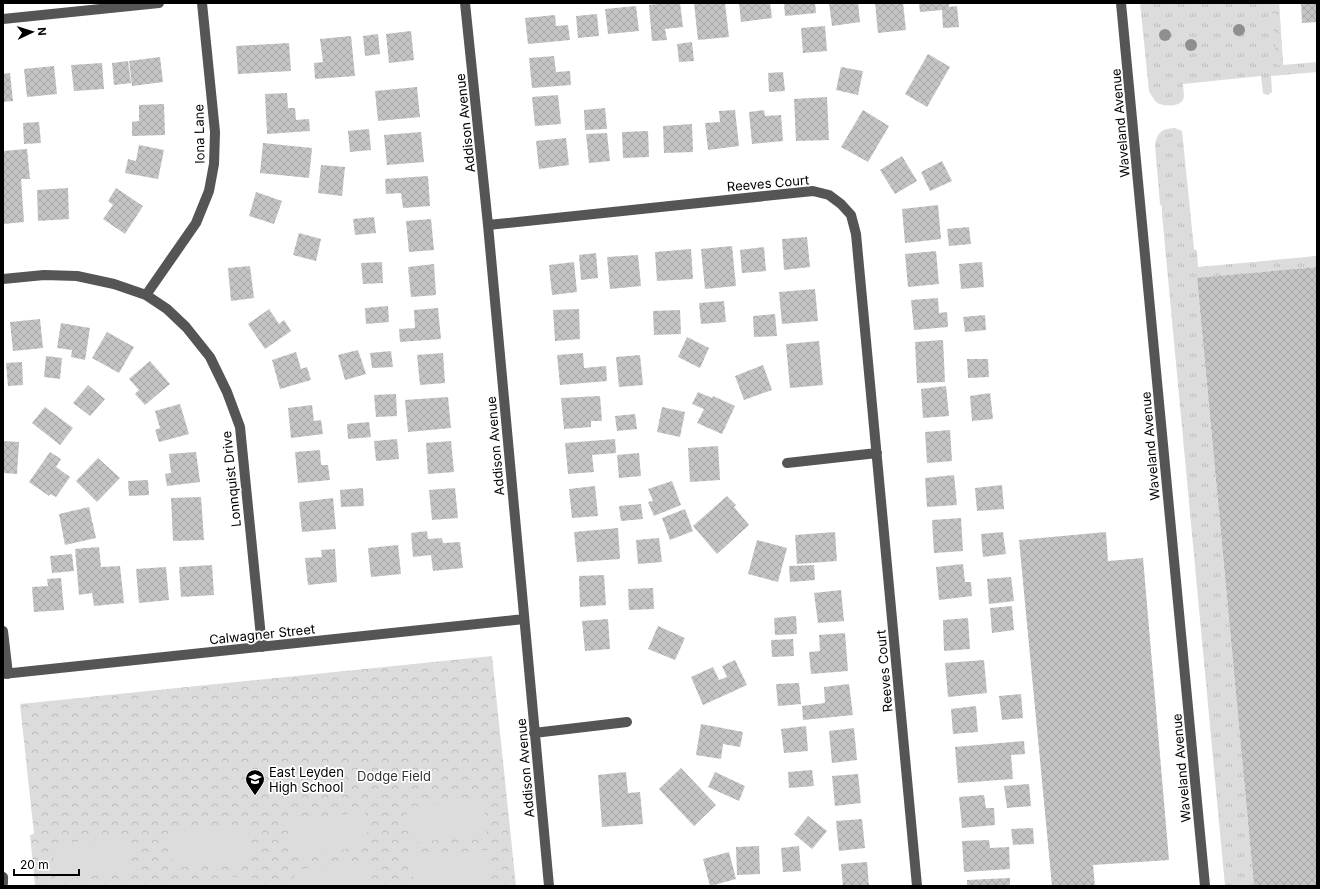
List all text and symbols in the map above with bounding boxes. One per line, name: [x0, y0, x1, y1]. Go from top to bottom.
north arrow: [12, 12, 52, 52]
text: N: [35, 27, 49, 36]
street label: Waveland Avenue: [1107, 68, 1133, 178]
street label: Addison Avenue: [452, 73, 478, 173]
street label: Iona Lane: [190, 104, 208, 164]
street label: Reeves Court: [726, 171, 810, 195]
street label: Waveland Avenue: [1137, 391, 1163, 501]
street label: Addison Avenue: [483, 396, 507, 496]
street label: Lonnquist Drive: [218, 430, 244, 528]
street label: Calwagner Street: [208, 620, 316, 648]
street label: Reeves Court: [872, 629, 896, 713]
street label: Waveland Avenue: [1168, 713, 1194, 823]
street label: Addison Avenue: [513, 718, 537, 818]
place label: East Leyden High School: [269, 764, 344, 795]
school or university icon: East Leyden High School: [244, 768, 266, 796]
park label: Dodge Field: [357, 768, 431, 784]
scale bar: [14, 851, 79, 877]
text: 20 m: [20, 857, 49, 872]

